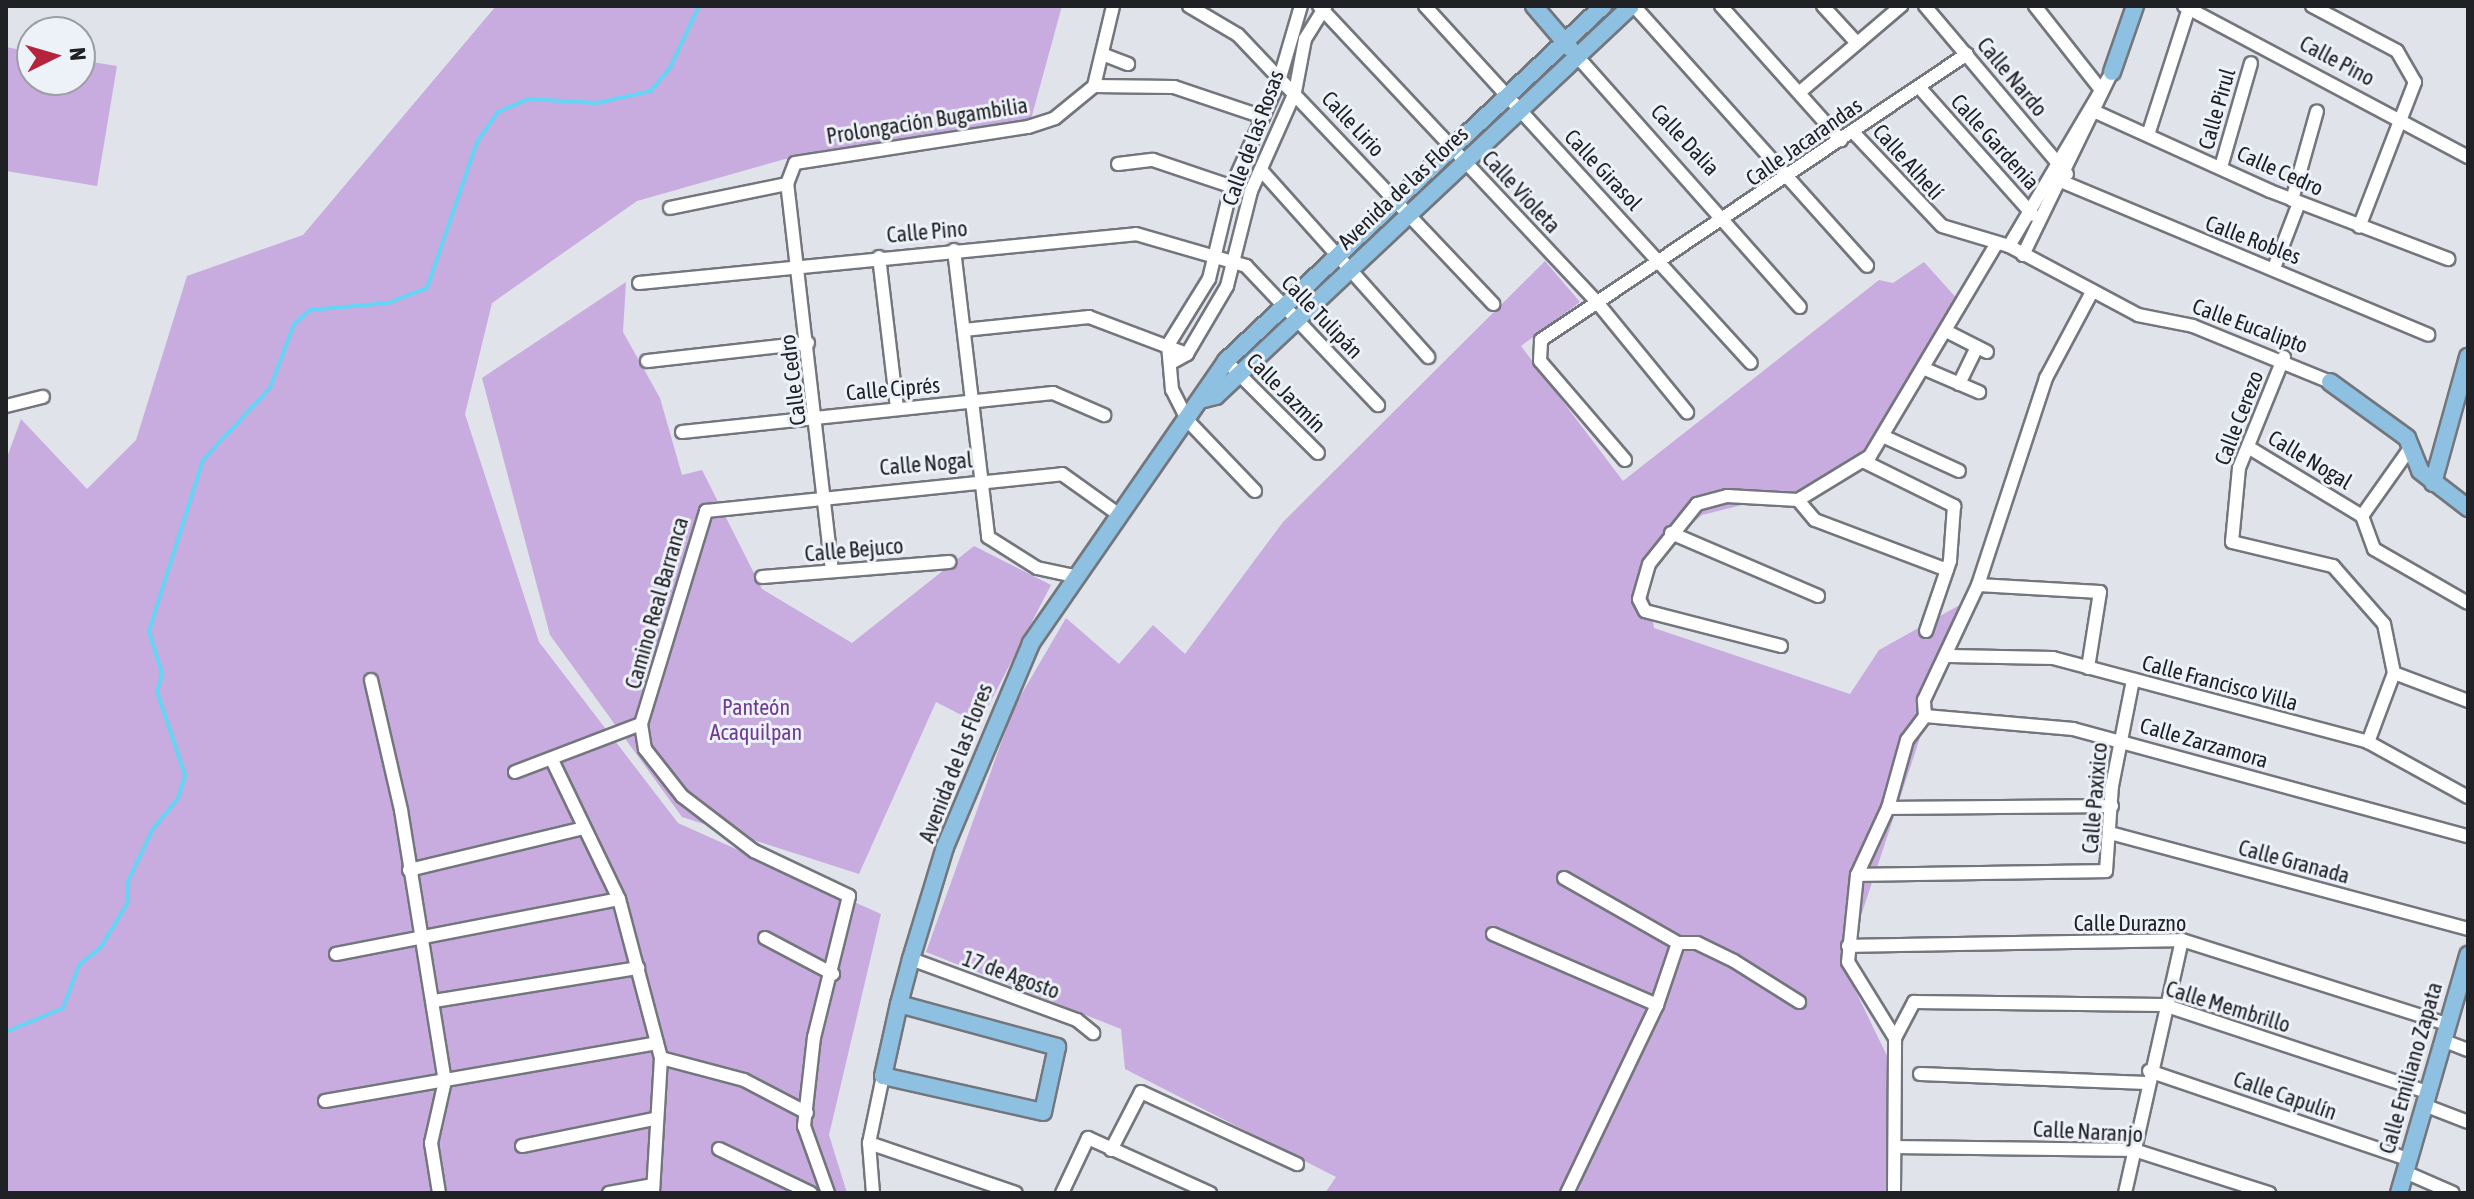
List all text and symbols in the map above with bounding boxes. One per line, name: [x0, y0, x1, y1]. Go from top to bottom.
north arrow: [16, 16, 96, 96]
street label: Calle Pino: [2295, 30, 2379, 92]
street label: Calle Nardo: [1971, 32, 2053, 122]
text: N: [64, 46, 91, 62]
street label: Calle Pirul: [2193, 66, 2241, 152]
street label: Calle de las Rosas: [1216, 67, 1290, 209]
street label: Calle Lirio: [1316, 86, 1390, 162]
street label: Calle Gardenia: [1945, 89, 2045, 195]
street label: Prolongación Bugambilia: [824, 92, 1030, 150]
street label: Calle Jacarandas: [1741, 92, 1867, 192]
street label: Calle Dalia: [1645, 99, 1725, 181]
street label: Calle Alhelí: [1867, 119, 1949, 205]
street label: Avenida de las Flores: [1332, 121, 1474, 255]
street label: Calle Girasol: [1559, 124, 1647, 216]
street label: Calle Cedro: [2233, 140, 2327, 202]
street label: Calle Violeta: [1476, 145, 1566, 239]
street label: Calle Robles: [2202, 210, 2304, 270]
street label: Calle Pino: [886, 215, 968, 249]
street label: Calle Tulipán: [1276, 270, 1368, 364]
street label: Calle Eucalipto: [2189, 293, 2311, 359]
street label: Calle Cedro: [774, 333, 812, 427]
street label: Calle Jazmín: [1241, 348, 1331, 438]
street label: Calle Cerezo: [2209, 367, 2269, 469]
street label: Calle Ciprés: [845, 372, 941, 406]
street label: Calle Nogal: [2263, 425, 2357, 495]
street label: Calle Nogal: [879, 447, 973, 481]
street label: Camino Real Barranca: [620, 514, 694, 692]
street label: Calle Bejuco: [803, 533, 905, 567]
street label: Calle Francisco Villa: [2139, 650, 2301, 716]
street label: Avenida de las Flores: [914, 680, 998, 846]
park label: Panteón Acaquilpan: [710, 694, 802, 746]
street label: Calle Zarzamora: [2137, 712, 2271, 774]
street label: Calle Paxixico: [2077, 741, 2113, 855]
street label: Calle Granada: [2235, 834, 2353, 890]
street label: Calle Durazno: [2074, 911, 2186, 937]
street label: 17 de Agosto: [959, 945, 1063, 1005]
street label: Calle Membrillo: [2163, 976, 2293, 1038]
street label: Calle Emiliano Zapata: [2374, 979, 2448, 1157]
street label: Calle Capulín: [2230, 1066, 2340, 1126]
street label: Calle Naranjo: [2032, 1116, 2144, 1148]

